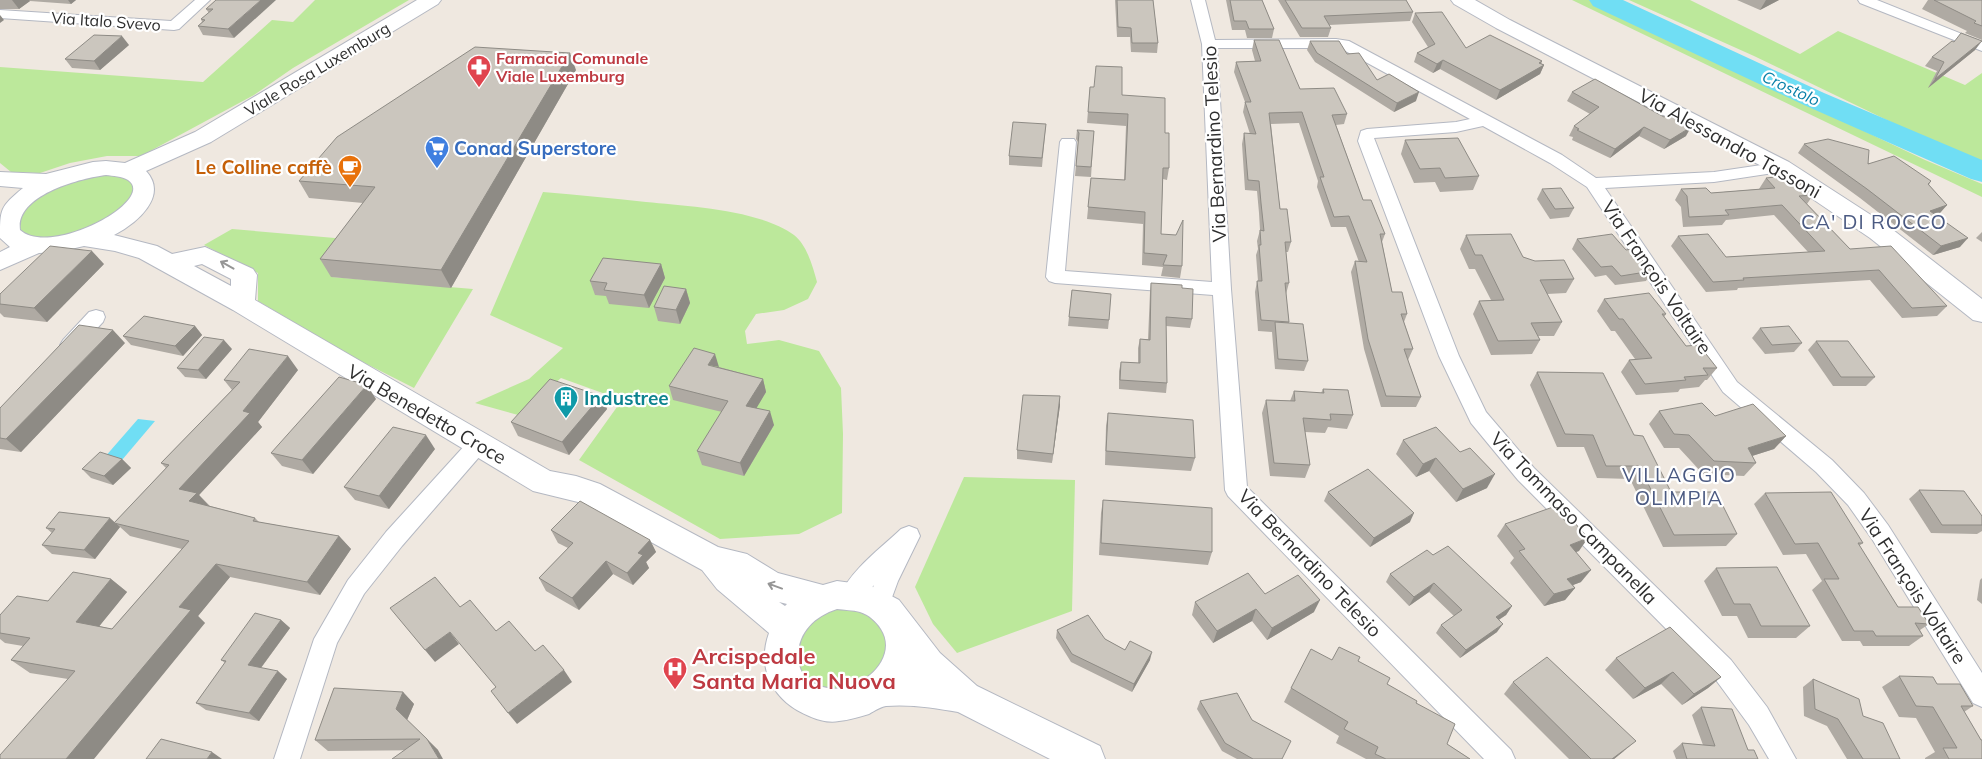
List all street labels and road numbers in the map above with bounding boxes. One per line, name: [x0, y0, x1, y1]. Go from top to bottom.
street label: Via Italo Svevo: [51, 7, 161, 35]
street label: Viale Rosa Luxemburg: [241, 18, 393, 120]
street label: Via Bernardino Telesio: [1197, 45, 1231, 243]
street label: Via Alessandro Tassoni: [1634, 83, 1826, 203]
street label: Via François Voltaire: [1597, 196, 1717, 358]
street label: Via Benedetto Croce: [343, 359, 511, 469]
street label: Via Tommaso Campanella: [1485, 427, 1663, 609]
street label: Via Bernardino Telesio: [1233, 484, 1387, 642]
street label: Via François Voltaire: [1854, 504, 1972, 668]

